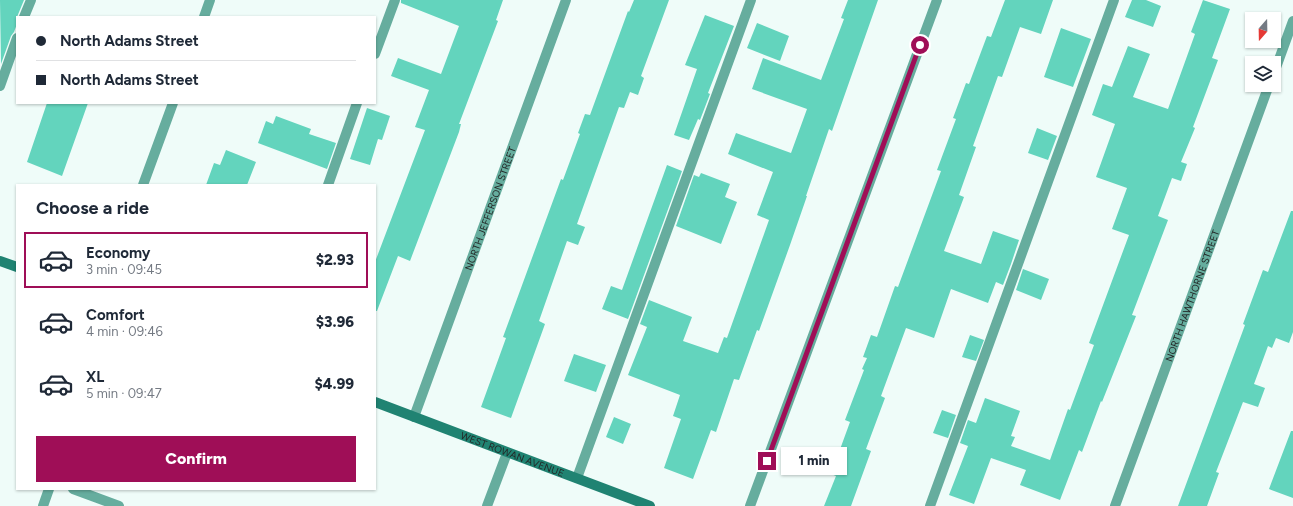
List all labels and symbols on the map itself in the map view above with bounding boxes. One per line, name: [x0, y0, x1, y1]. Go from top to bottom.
north arrow: [1245, 12, 1281, 48]
route start: [911, 36, 929, 54]
street label: NORTH JEFFERSON STREET: [462, 144, 519, 272]
street label: NORTH HAWTHORNE STREET: [1162, 228, 1222, 363]
street label: WEST ROWAN AVENUE: [459, 428, 566, 480]
callout: 1 min: [781, 447, 847, 475]
route end: [758, 452, 776, 470]

